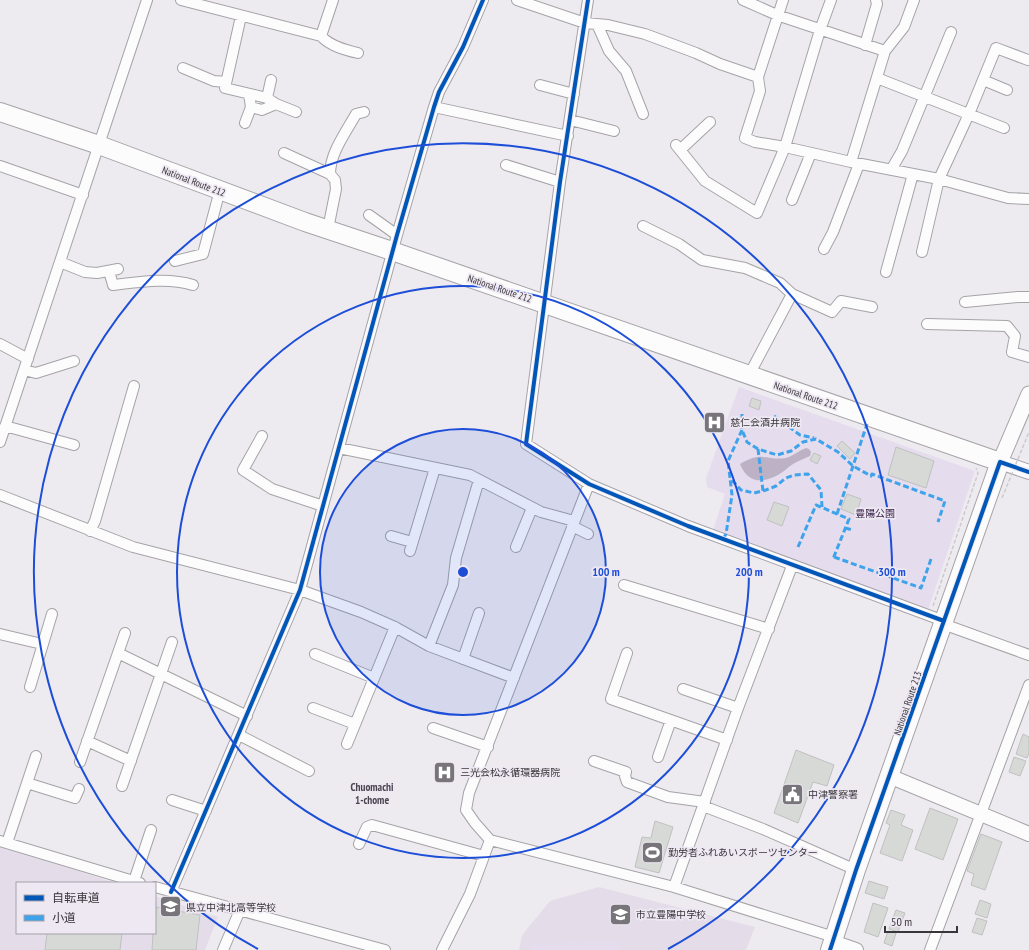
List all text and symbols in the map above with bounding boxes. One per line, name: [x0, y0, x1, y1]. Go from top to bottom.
street label: National Route 212: [160, 163, 227, 200]
street label: National Route 212: [466, 271, 534, 306]
street label: National Route 212: [772, 378, 840, 413]
hospital icon: 慈仁会酒井病院: [701, 409, 727, 435]
place label: 慈仁会酒井病院: [730, 416, 800, 429]
park label: 豊陽公園: [855, 507, 895, 520]
text: 100 m: [592, 564, 620, 579]
text: 200 m: [735, 564, 763, 579]
text: 300 m: [878, 564, 906, 579]
centre of rings: [456, 565, 470, 579]
street label: National Route 213: [890, 669, 925, 737]
hospital icon: 三光会松永循環器病院: [432, 759, 458, 785]
place label: 三光会松永循環器病院: [460, 766, 560, 779]
district label: Chuomachi 1-chome: [351, 780, 394, 807]
public building icon: 中津警察署: [779, 781, 805, 807]
place label: 中津警察署: [808, 788, 858, 801]
sports icon: 勤労者ふれあいスポーツセンター: [639, 839, 665, 865]
place label: 勤労者ふれあいスポーツセンター: [668, 846, 818, 859]
legend: [16, 882, 156, 934]
text: 自転車道: [52, 890, 100, 905]
school or university icon: 県立中津北高等学校: [158, 894, 184, 920]
place label: 県立中津北高等学校: [186, 901, 276, 914]
school or university icon: 市立豊陽中学校: [608, 901, 634, 927]
place label: 市立豊陽中学校: [636, 908, 706, 921]
scale bar: [885, 908, 957, 934]
text: 小道: [52, 910, 76, 925]
text: 50 m: [891, 914, 912, 929]

